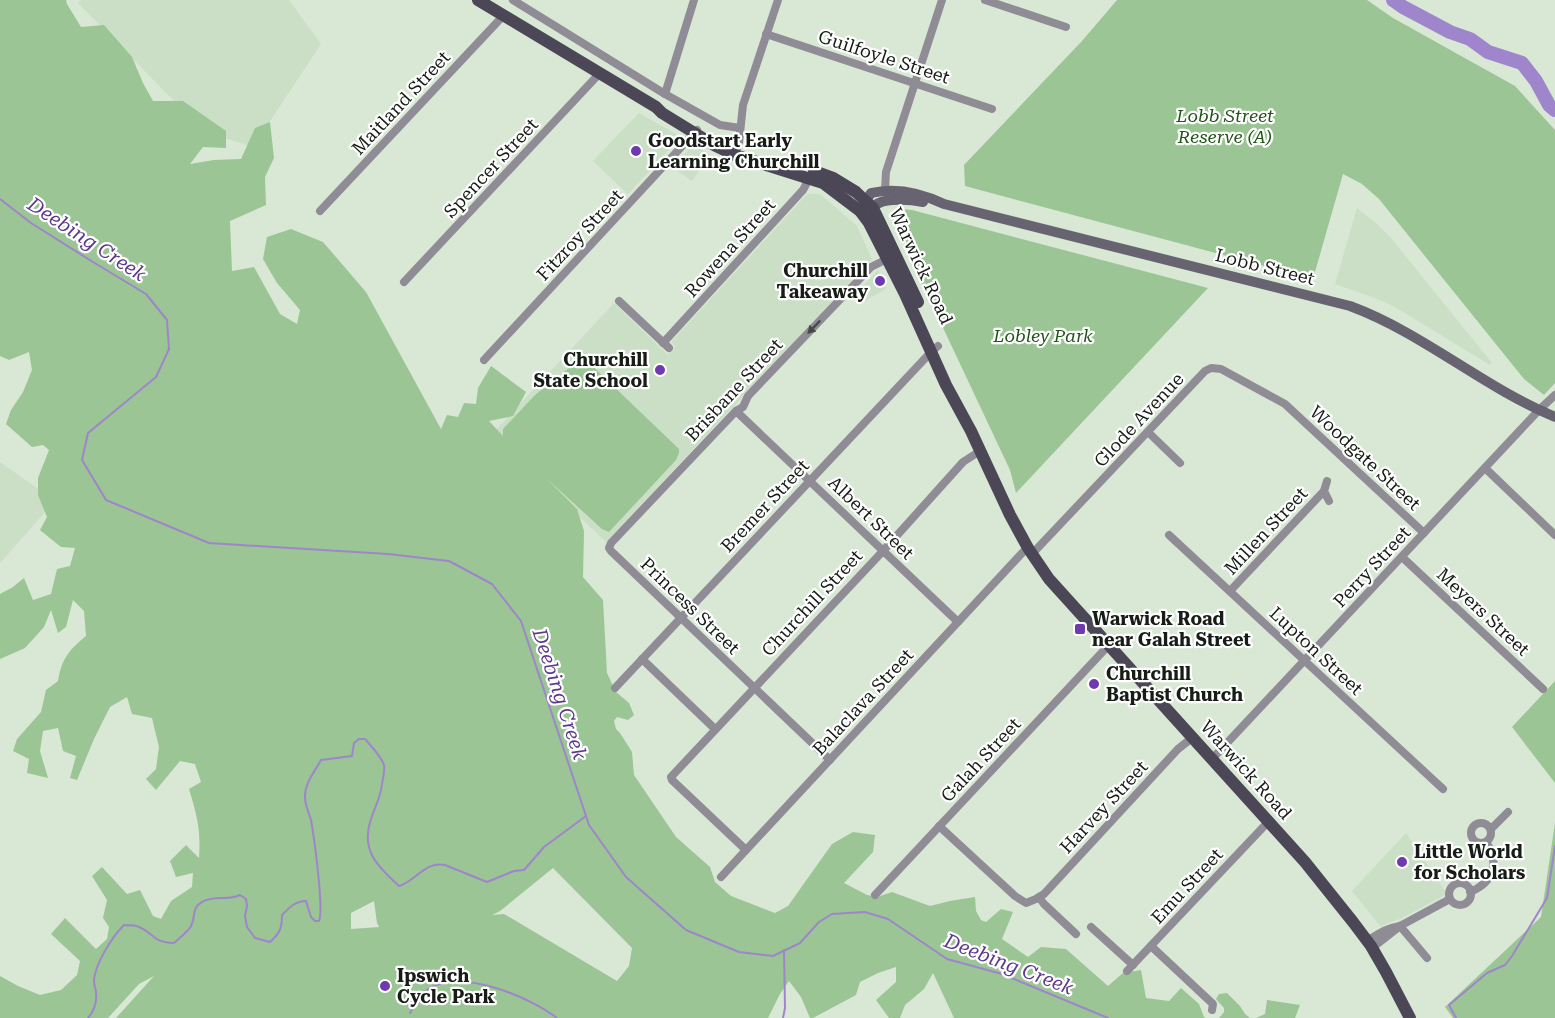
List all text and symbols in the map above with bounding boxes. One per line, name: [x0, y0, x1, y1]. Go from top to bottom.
street label: Guilfoyle Street: [816, 25, 953, 88]
street label: Maitland Street: [347, 46, 454, 159]
park label: Lobb Street Reserve (A): [1175, 105, 1274, 147]
street label: Spencer Street: [439, 113, 542, 222]
place label: Goodstart Early Learning Churchill: [648, 130, 820, 172]
marker: Goodstart Early Learning Churchill: [629, 144, 643, 158]
street label: Fitzroy Street: [532, 185, 627, 284]
water label: Deebing Creek: [22, 191, 151, 286]
street label: Rowena Street: [680, 194, 779, 301]
street label: Warwick Road: [885, 204, 958, 328]
street label: Lobb Street: [1213, 244, 1317, 289]
place label: Churchill Takeaway: [777, 260, 868, 302]
marker: Churchill Takeaway: [873, 274, 887, 288]
one-way arrow: [807, 319, 821, 334]
park label: Lobley Park: [992, 325, 1093, 346]
street label: Brisbane Street: [681, 334, 787, 445]
place label: Churchill State School: [533, 349, 648, 391]
marker: Churchill State School: [653, 363, 667, 377]
street label: Glode Avenue: [1090, 368, 1188, 471]
street label: Woodgate Street: [1306, 401, 1425, 514]
street label: Bremer Street: [716, 455, 813, 556]
street label: Albert Street: [824, 472, 919, 564]
street label: Millen Street: [1220, 482, 1312, 579]
street label: Perry Street: [1329, 522, 1415, 612]
street label: Churchill Street: [757, 545, 866, 660]
street label: Princess Street: [636, 553, 744, 658]
street label: Meyers Street: [1433, 563, 1534, 660]
street label: Lupton Street: [1265, 602, 1367, 699]
place label: Warwick Road near Galah Street: [1092, 608, 1251, 650]
marker: Warwick Road near Galah Street: [1073, 622, 1087, 636]
water label: Deebing Creek: [527, 624, 593, 763]
street label: Balaclava Street: [808, 644, 917, 759]
place label: Churchill Baptist Church: [1106, 663, 1243, 705]
marker: Churchill Baptist Church: [1087, 677, 1101, 691]
street label: Galah Street: [936, 713, 1025, 806]
street label: Warwick Road: [1196, 716, 1297, 824]
street label: Harvey Street: [1055, 756, 1152, 857]
place label: Little World for Scholars: [1414, 841, 1525, 883]
street label: Emu Street: [1146, 843, 1227, 928]
marker: Little World for Scholars: [1395, 855, 1409, 869]
water label: Deebing Creek: [940, 928, 1077, 1000]
place label: Ipswich Cycle Park: [397, 965, 496, 1007]
marker: Ipswich Cycle Park: [378, 979, 392, 993]

